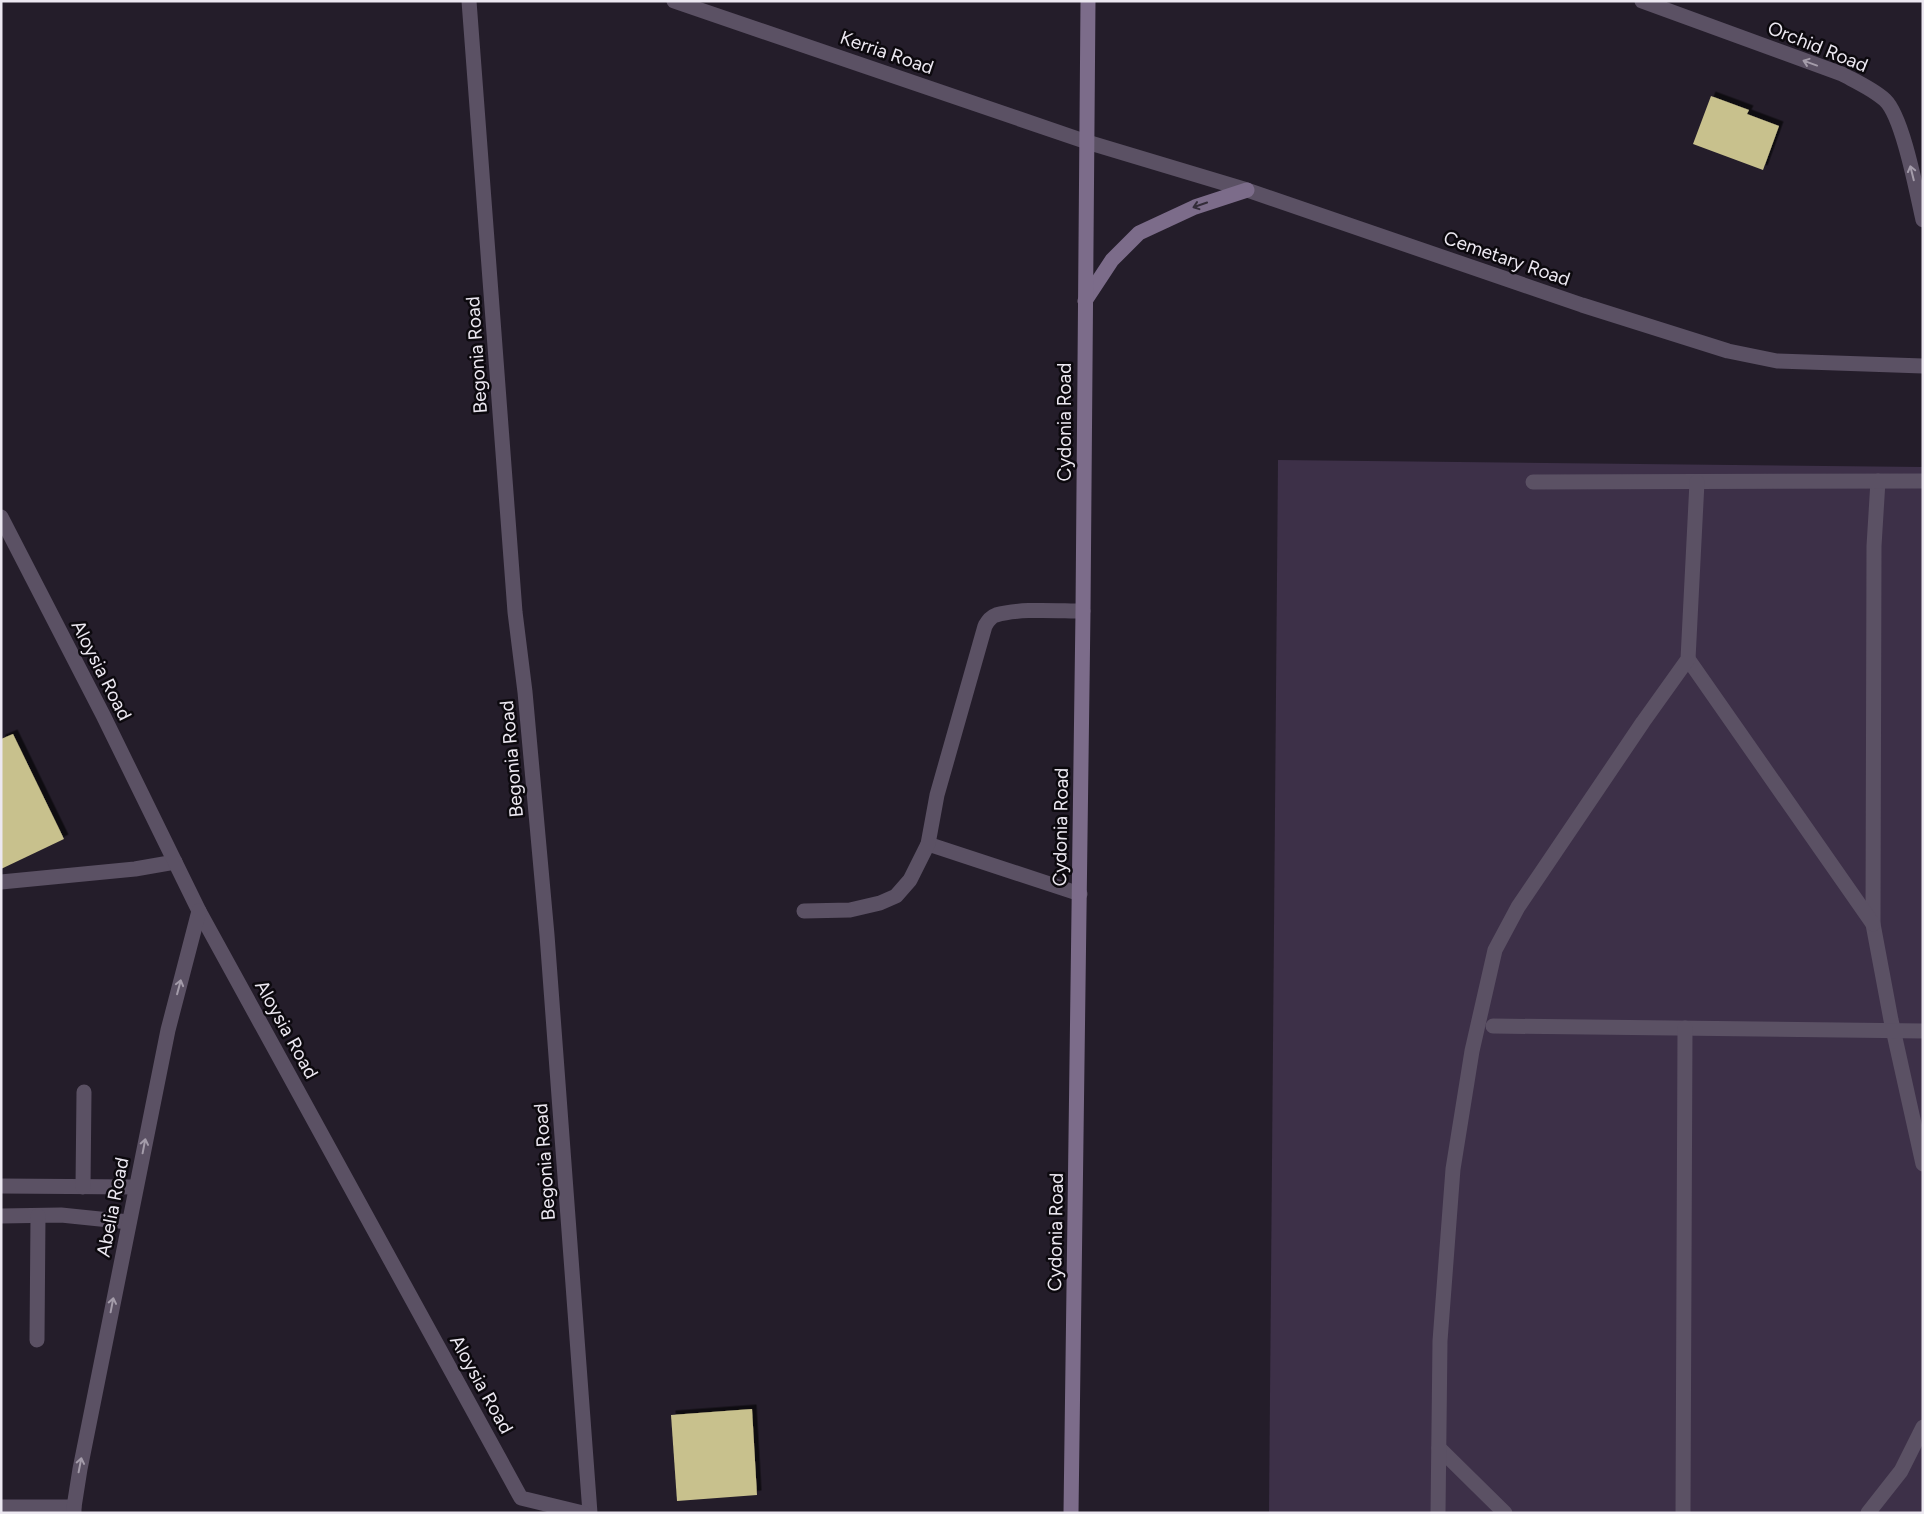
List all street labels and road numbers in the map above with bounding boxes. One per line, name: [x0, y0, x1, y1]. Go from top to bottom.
street label: Orchid Road: [1764, 16, 1871, 77]
street label: Kerria Road: [837, 26, 937, 79]
street label: Cemetary Road: [1441, 226, 1573, 291]
street label: Begonia Road: [461, 296, 492, 414]
street label: Cydonia Road: [1053, 363, 1076, 481]
street label: Aloysia Road: [67, 616, 137, 724]
street label: Begonia Road: [495, 700, 528, 818]
street label: Cydonia Road: [1048, 767, 1073, 887]
street label: Aloysia Road: [250, 976, 323, 1083]
street label: Begonia Road: [529, 1103, 560, 1221]
street label: Abelia Road: [92, 1155, 133, 1259]
street label: Cydonia Road: [1043, 1172, 1068, 1292]
street label: Aloysia Road: [445, 1331, 518, 1438]

